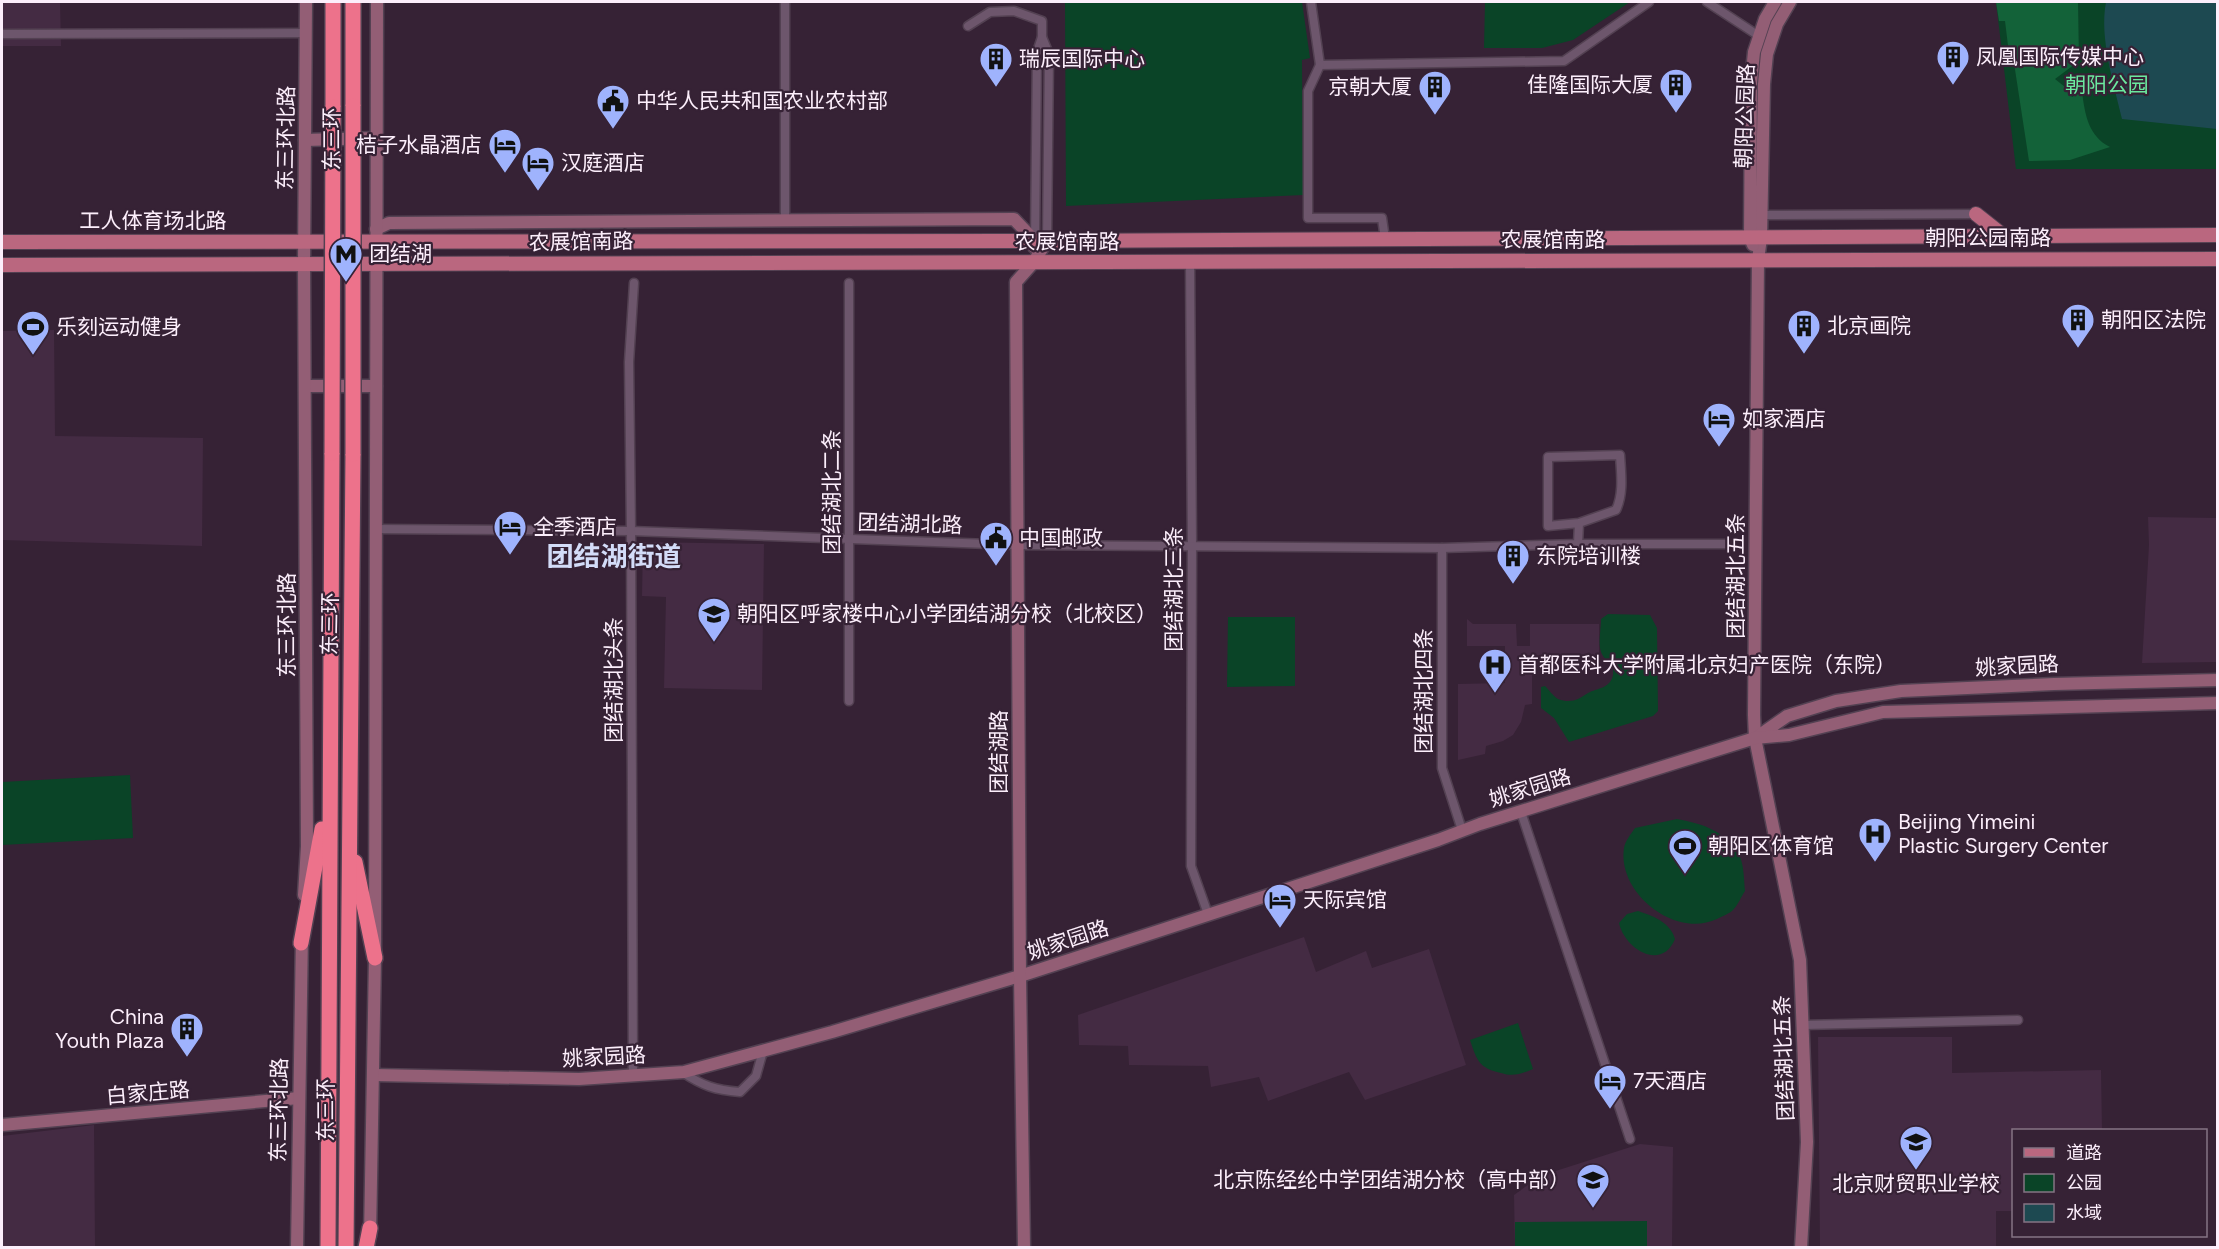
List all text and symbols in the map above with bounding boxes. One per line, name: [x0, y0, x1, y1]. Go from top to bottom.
building icon: 凤凰国际传媒中心: [1935, 39, 1971, 86]
building icon: 瑞辰国际中心: [978, 41, 1014, 88]
place label: 凤凰国际传媒中心: [1976, 44, 2144, 69]
place label: 瑞辰国际中心: [1019, 46, 1145, 71]
street label: 朝阳公园路: [1730, 63, 1759, 169]
building icon: 佳隆国际大厦: [1658, 67, 1694, 114]
building icon: 京朝大厦: [1417, 69, 1453, 116]
place label: 佳隆国际大厦: [1527, 72, 1653, 97]
park label: 朝阳公园: [2065, 72, 2149, 97]
place label: 京朝大厦: [1328, 74, 1412, 99]
public building icon: 中华人民共和国农业农村部: [595, 83, 631, 130]
street label: 东三环北路: [272, 85, 299, 191]
place label: 中华人民共和国农业农村部: [636, 88, 888, 113]
street label: 东三环: [319, 108, 344, 171]
hotel icon: 桔子水晶酒店: [487, 127, 523, 174]
place label: 桔子水晶酒店: [356, 132, 482, 157]
hotel icon: 汉庭酒店: [520, 145, 556, 192]
place label: 汉庭酒店: [561, 150, 645, 175]
street label: 工人体育场北路: [80, 208, 227, 233]
street label: 朝阳公园南路: [1925, 225, 2051, 250]
street label: 农展馆南路: [1501, 227, 1606, 252]
street label: 农展馆南路: [528, 228, 634, 255]
street label: 农展馆南路: [1015, 229, 1120, 254]
metro station icon: 团结湖: [328, 236, 364, 283]
place label: 团结湖: [369, 241, 432, 266]
building icon: 朝阳区法院: [2060, 302, 2096, 349]
place label: 朝阳区法院: [2101, 307, 2206, 332]
building icon: 北京画院: [1786, 308, 1822, 355]
sports icon: 乐刻运动健身: [15, 309, 51, 356]
place label: 北京画院: [1827, 313, 1911, 338]
place label: 乐刻运动健身: [56, 314, 182, 339]
hotel icon: 如家酒店: [1701, 401, 1737, 448]
place label: 如家酒店: [1742, 406, 1826, 431]
street label: 团结湖北二条: [819, 429, 844, 555]
hotel icon: 全季酒店: [492, 509, 528, 556]
street label: 团结湖北路: [857, 509, 963, 538]
street label: 团结湖北五条: [1723, 513, 1748, 639]
place label: 全季酒店: [533, 514, 617, 539]
public building icon: 中国邮政: [978, 520, 1014, 567]
place label: 中国邮政: [1019, 525, 1103, 550]
street label: 团结湖北三条: [1161, 526, 1186, 652]
building icon: 东院培训楼: [1495, 538, 1531, 585]
district label: 团结湖街道: [547, 540, 682, 573]
place label: 东院培训楼: [1536, 543, 1641, 568]
street label: 东三环北路: [274, 573, 299, 678]
street label: 东三环: [316, 592, 343, 656]
school or university icon: 朝阳区呼家楼中心小学团结湖分校（北校区）: [696, 596, 732, 643]
place label: 朝阳区呼家楼中心小学团结湖分校（北校区）: [737, 601, 1157, 626]
street label: 团结湖北头条: [601, 617, 626, 743]
street label: 团结湖北四条: [1411, 628, 1436, 754]
hospital icon: 首都医科大学附属北京妇产医院（东院）: [1477, 647, 1513, 694]
street label: 姚家园路: [1974, 651, 2060, 680]
place label: 首都医科大学附属北京妇产医院（东院）: [1518, 652, 1896, 677]
street label: 团结湖路: [986, 710, 1011, 794]
street label: 姚家园路: [1486, 763, 1574, 812]
place label: Beijing Yimeini Plastic Surgery Center: [1898, 809, 2108, 858]
hospital icon: Beijing Yimeini Plastic Surgery Center: [1857, 816, 1893, 863]
sports icon: 朝阳区体育馆: [1667, 828, 1703, 875]
place label: 朝阳区体育馆: [1708, 833, 1834, 858]
hotel icon: 天际宾馆: [1262, 882, 1298, 929]
place label: 天际宾馆: [1303, 887, 1387, 912]
street label: 姚家园路: [1024, 915, 1112, 964]
street label: 团结湖北五条: [1769, 995, 1798, 1121]
place label: China Youth Plaza: [55, 1004, 164, 1053]
building icon: China Youth Plaza: [169, 1011, 205, 1058]
street label: 姚家园路: [561, 1042, 647, 1071]
street label: 东三环北路: [265, 1057, 292, 1163]
hotel icon: 7天酒店: [1592, 1063, 1628, 1110]
place label: 7天酒店: [1633, 1068, 1707, 1093]
street label: 白家庄路: [105, 1076, 191, 1109]
street label: 东三环: [313, 1079, 338, 1142]
school or university icon: 北京财贸职业学校: [1898, 1124, 1934, 1171]
legend: [2012, 1129, 2207, 1237]
text: 道路: [2066, 1142, 2102, 1164]
school or university icon: 北京陈经纶中学团结湖分校（高中部）: [1575, 1162, 1611, 1209]
place label: 北京陈经纶中学团结湖分校（高中部）: [1213, 1167, 1570, 1192]
place label: 北京财贸职业学校: [1832, 1171, 2000, 1196]
text: 公园: [2066, 1172, 2102, 1194]
text: 水域: [2066, 1202, 2102, 1224]

